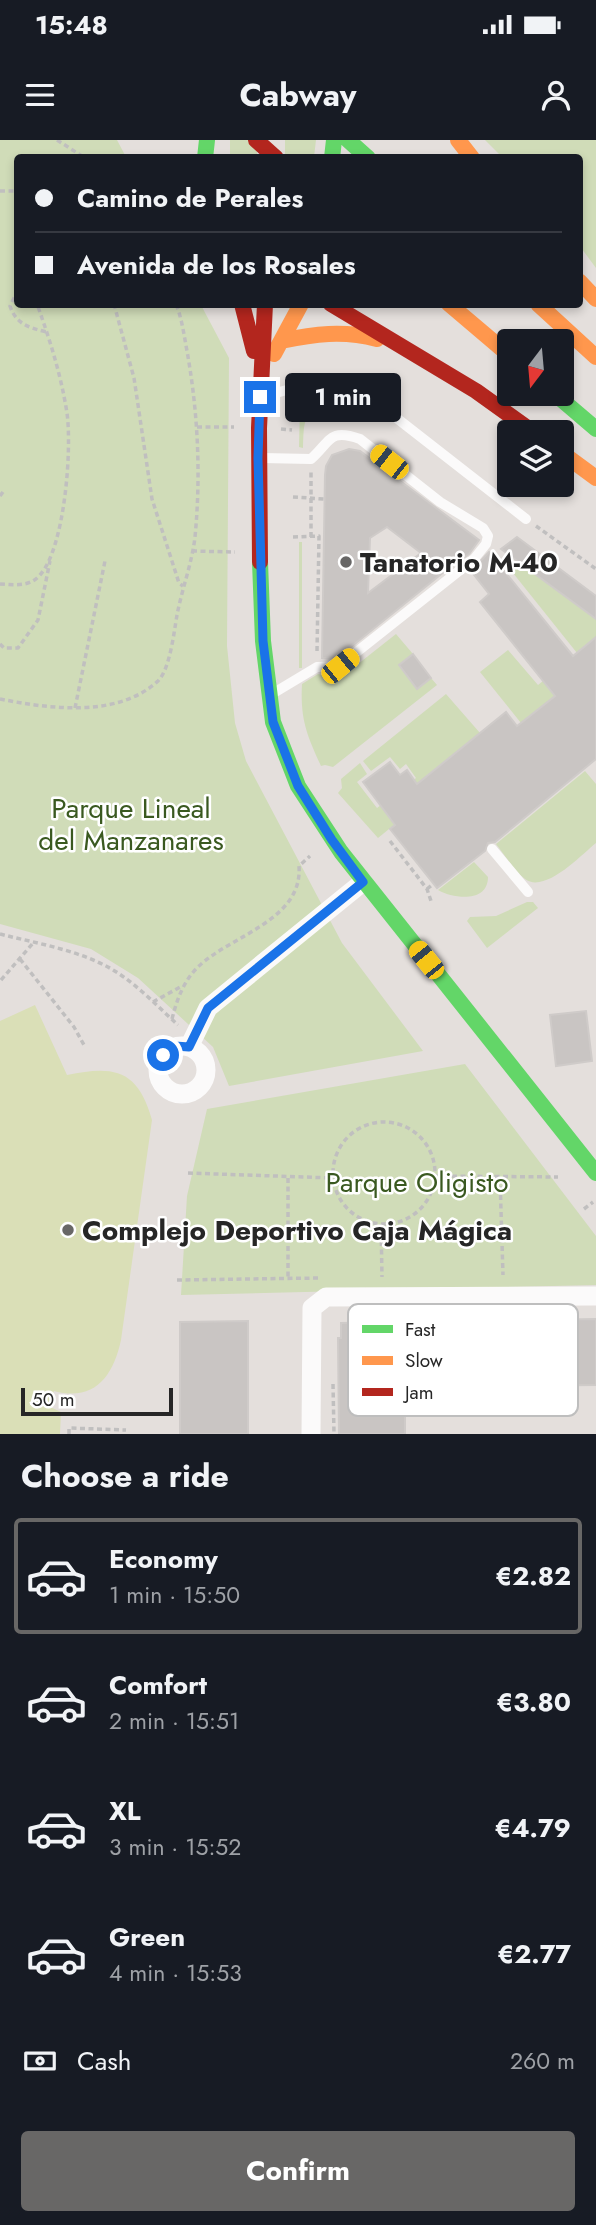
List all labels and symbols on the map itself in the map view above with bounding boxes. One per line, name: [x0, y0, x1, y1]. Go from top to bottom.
north arrow: [497, 329, 574, 406]
callout: 1 min: [284, 372, 400, 422]
route end: [244, 381, 276, 413]
car: [366, 441, 413, 483]
place label: Tanatorio M-40: [360, 542, 558, 583]
marker: Tanatorio M-40: [338, 554, 354, 570]
car: [318, 645, 363, 687]
park label: Parque Lineal del Manzanares: [38, 788, 224, 861]
car: [405, 937, 448, 983]
route start: [147, 1039, 179, 1071]
park label: Parque Oligisto: [325, 1162, 509, 1203]
place label: Complejo Deportivo Caja Mágica: [82, 1210, 512, 1251]
marker: Complejo Deportivo Caja Mágica: [60, 1222, 76, 1238]
legend: [348, 1304, 578, 1416]
text: Fast: [405, 1316, 436, 1343]
text: Slow: [405, 1347, 443, 1374]
text: Jam: [402, 1379, 434, 1406]
scale bar: [21, 1385, 173, 1417]

